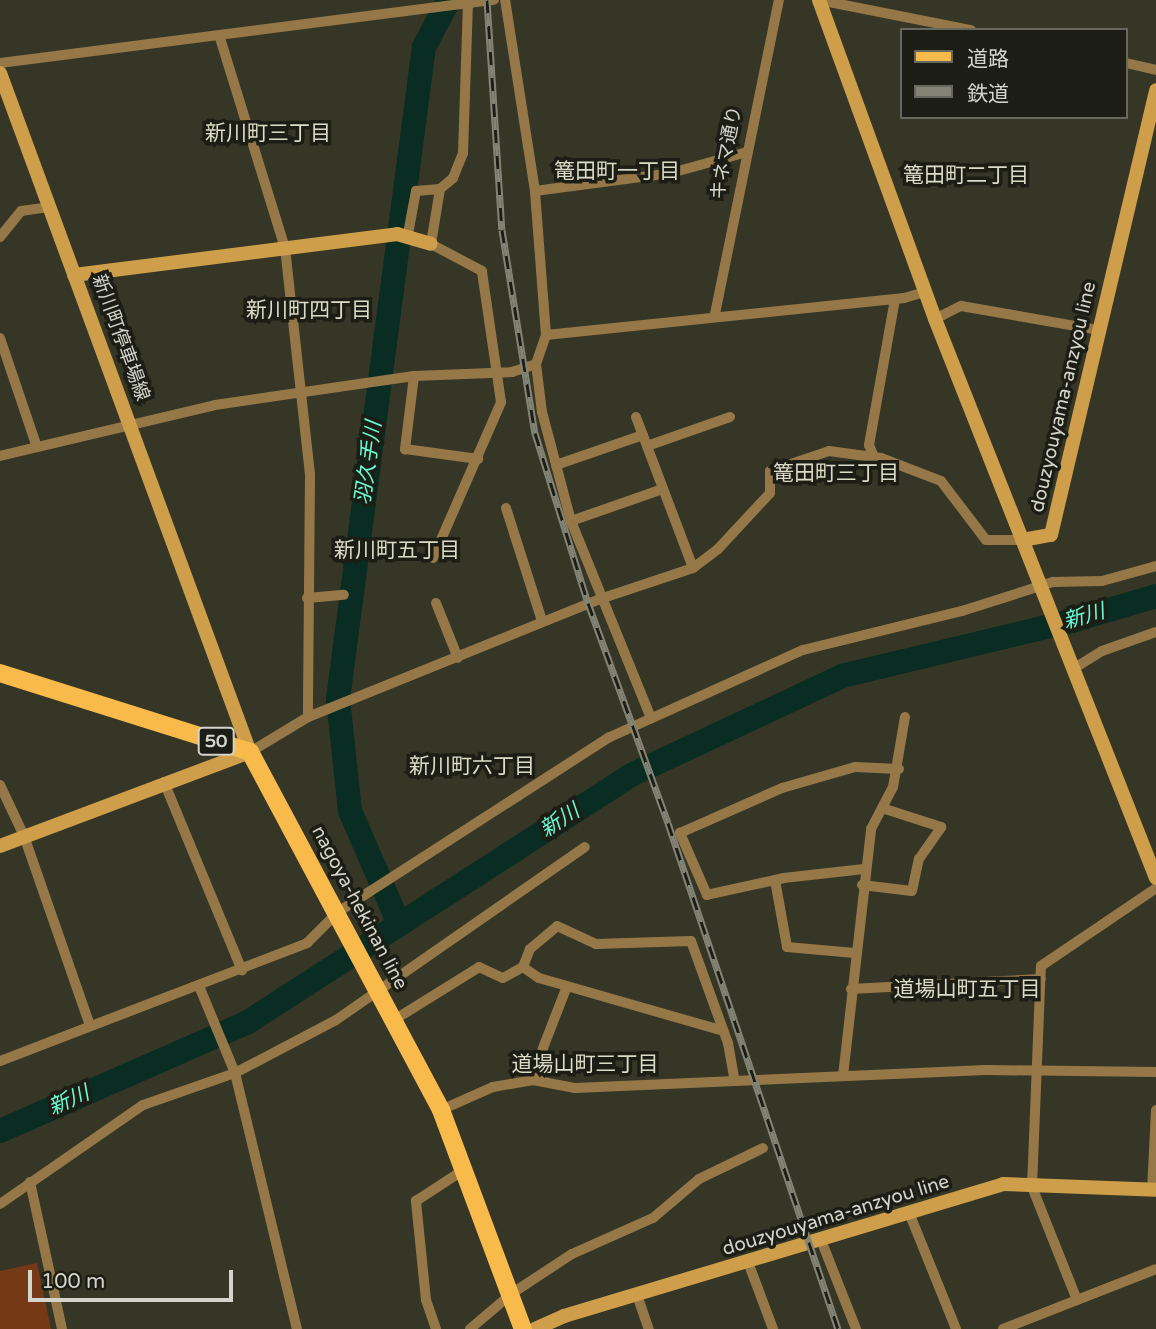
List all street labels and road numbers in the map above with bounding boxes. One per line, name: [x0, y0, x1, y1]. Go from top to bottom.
street label: キネマ通り: [707, 104, 747, 202]
street label: 新川町停車場線: [87, 272, 153, 404]
street label: douzyouyama-anzyou line: [1026, 279, 1102, 515]
road number: 50: [197, 726, 235, 756]
street label: nagoya-hekinan line: [306, 822, 412, 994]
street label: douzyouyama-anzyou line: [720, 1171, 952, 1261]

